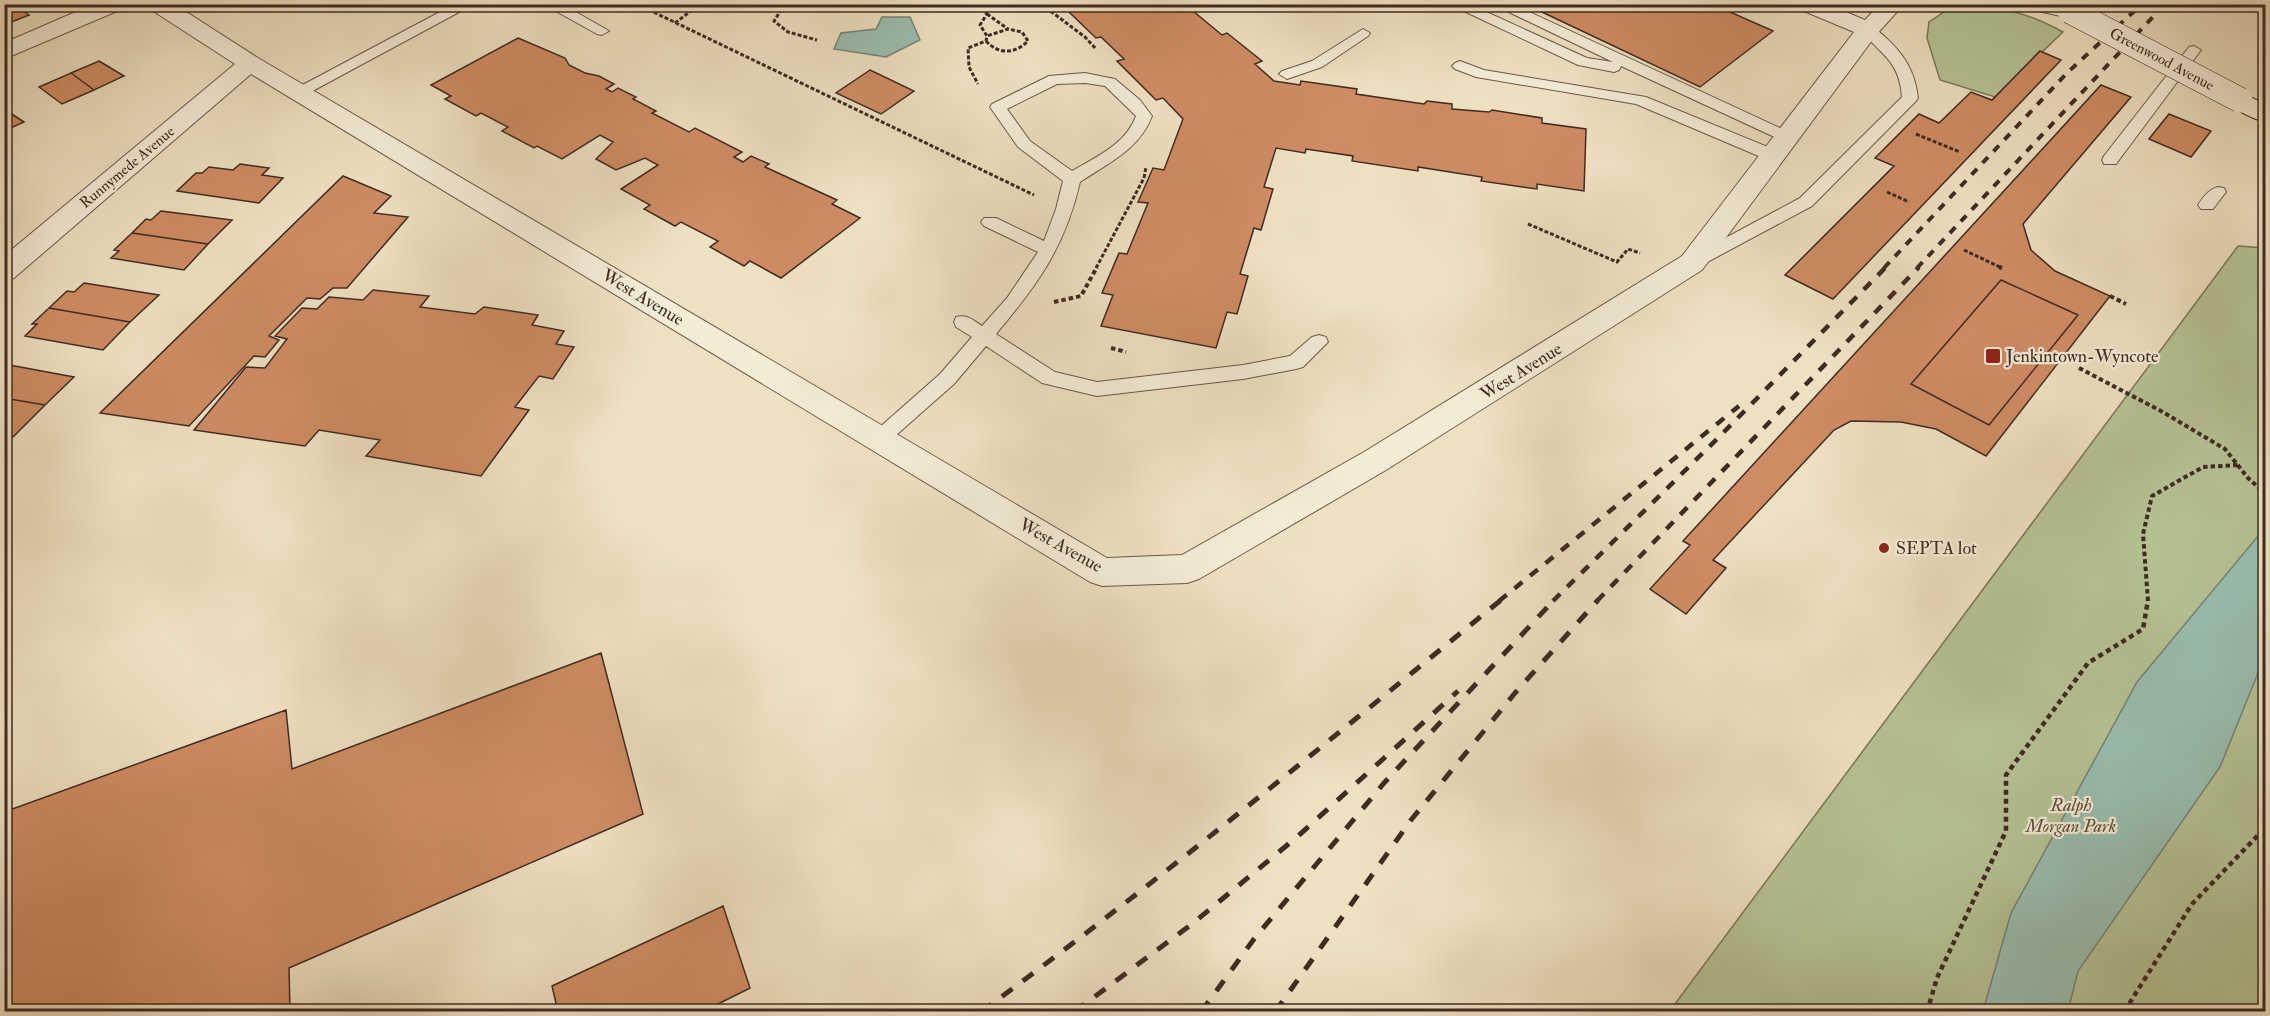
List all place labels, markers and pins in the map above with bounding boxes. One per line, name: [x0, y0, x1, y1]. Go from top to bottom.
place label: Jenkintown-Wyncote: [2005, 345, 2159, 368]
marker: Jenkintown-Wyncote: [1984, 347, 2002, 365]
place label: SEPTA lot: [1896, 537, 1977, 560]
marker: SEPTA lot: [1877, 541, 1891, 555]

